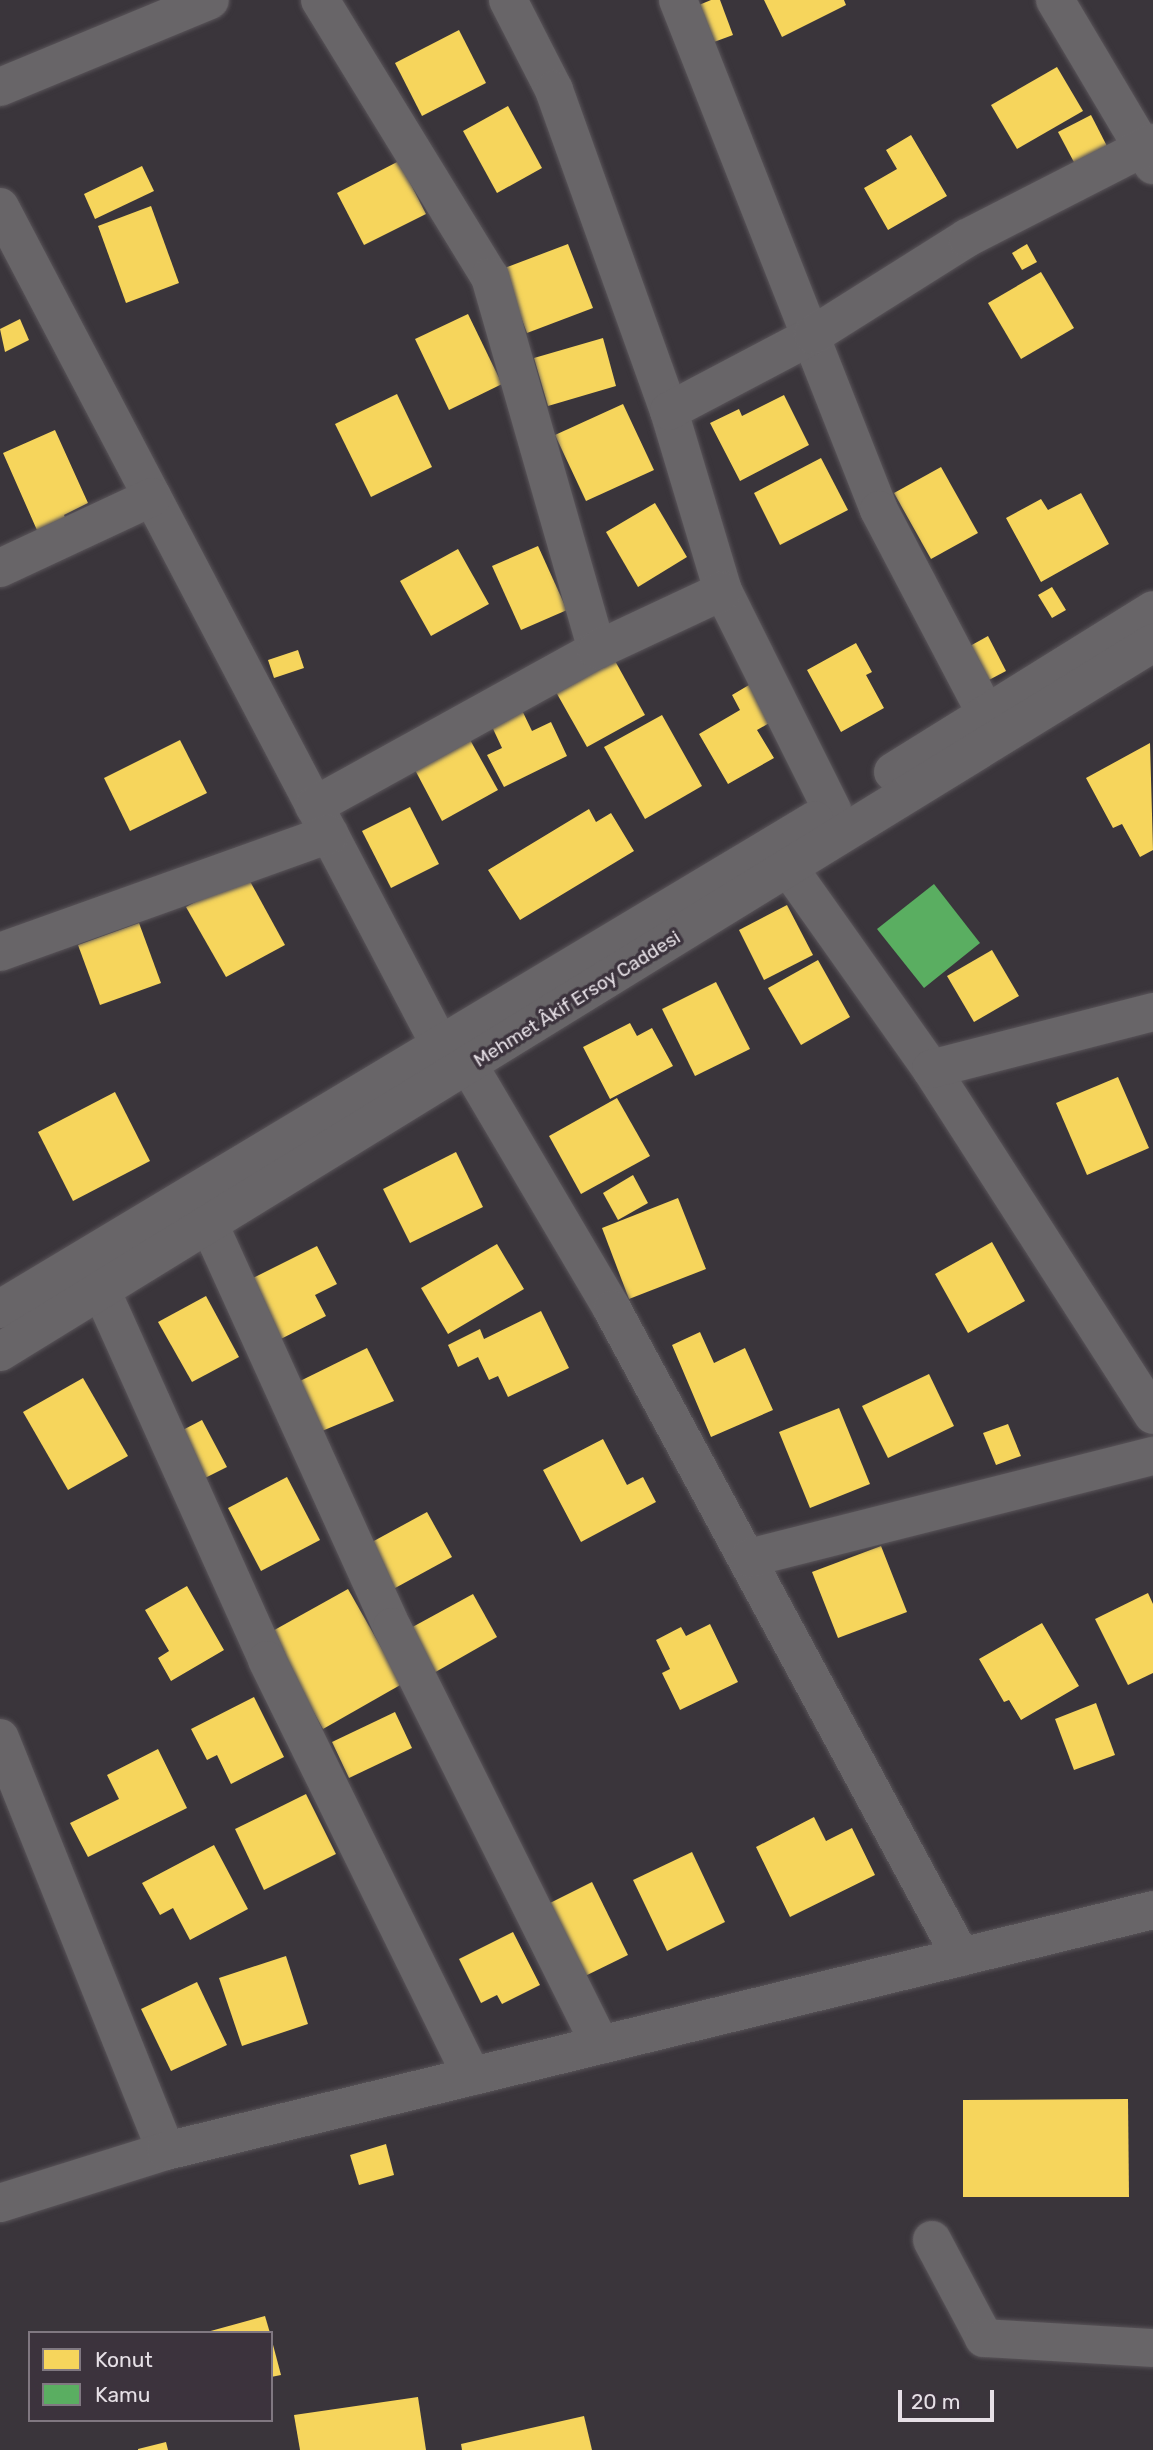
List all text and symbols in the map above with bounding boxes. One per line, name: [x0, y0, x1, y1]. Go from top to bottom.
street label: Mehmet Âkif Ersoy Caddesi: [469, 926, 685, 1072]
legend: [28, 2331, 273, 2422]
text: Konut: [95, 2347, 153, 2372]
scale bar: [901, 2376, 997, 2420]
text: Kamu: [95, 2382, 150, 2407]
text: 20 m: [911, 2389, 960, 2414]

